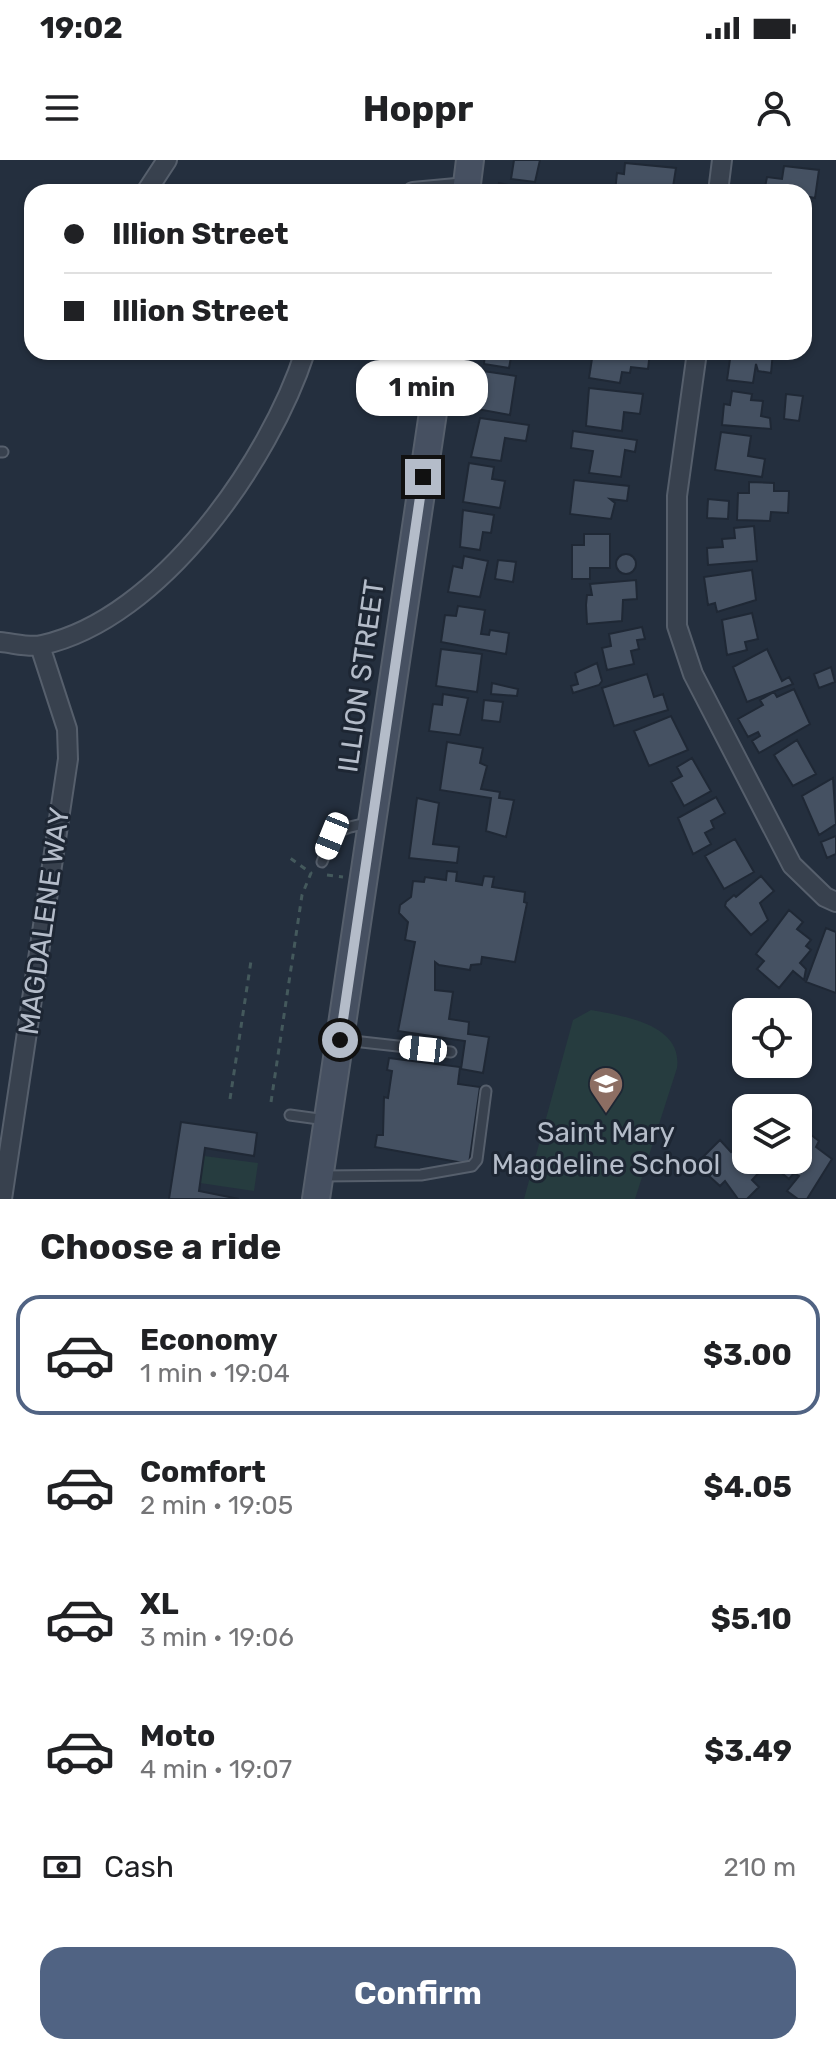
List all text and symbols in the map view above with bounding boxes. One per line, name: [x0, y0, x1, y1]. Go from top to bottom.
text: 19:02: [40, 10, 123, 46]
icon: menu: [40, 86, 84, 130]
icon: person: [752, 86, 796, 130]
text: Hoppr: [363, 87, 473, 130]
text: Illion Street: [112, 216, 288, 252]
text: Illion Street: [112, 293, 288, 329]
callout: 1 min: [357, 361, 489, 417]
text: 1 min: [389, 372, 455, 403]
route end: [405, 459, 441, 495]
street label: ILLION STREET: [331, 578, 391, 774]
street label: MAGDALENE WAY: [12, 805, 76, 1037]
car: [312, 809, 352, 863]
map controls: [732, 998, 812, 1174]
button: locate: [732, 998, 812, 1078]
route start: [322, 1022, 358, 1058]
car: [398, 1035, 448, 1063]
school or university icon: Saint Mary Magdeline School: [587, 1065, 625, 1115]
button: layers: [732, 1094, 812, 1174]
place label: Saint Mary Magdeline School: [492, 1116, 720, 1181]
text: Choose a ride: [40, 1225, 281, 1268]
icon: car: [44, 1319, 116, 1391]
text: Economy: [140, 1322, 278, 1358]
text: $3.00: [703, 1337, 792, 1373]
text: 1 min · 19:04: [140, 1358, 290, 1389]
icon: car: [44, 1451, 116, 1523]
text: Comfort: [140, 1454, 266, 1490]
text: $4.05: [704, 1469, 792, 1505]
text: 2 min · 19:05: [140, 1490, 293, 1521]
icon: car: [44, 1583, 116, 1655]
text: XL: [140, 1586, 179, 1622]
text: $5.10: [711, 1601, 792, 1637]
text: 3 min · 19:06: [140, 1622, 294, 1653]
icon: car: [44, 1715, 116, 1787]
text: Moto: [140, 1718, 215, 1754]
text: $3.49: [704, 1733, 792, 1769]
text: 4 min · 19:07: [140, 1754, 292, 1785]
icon: cash: [40, 1845, 84, 1889]
text: Cash: [104, 1849, 174, 1885]
text: 210 m: [724, 1852, 796, 1883]
button: Confirm: [40, 1947, 796, 2039]

